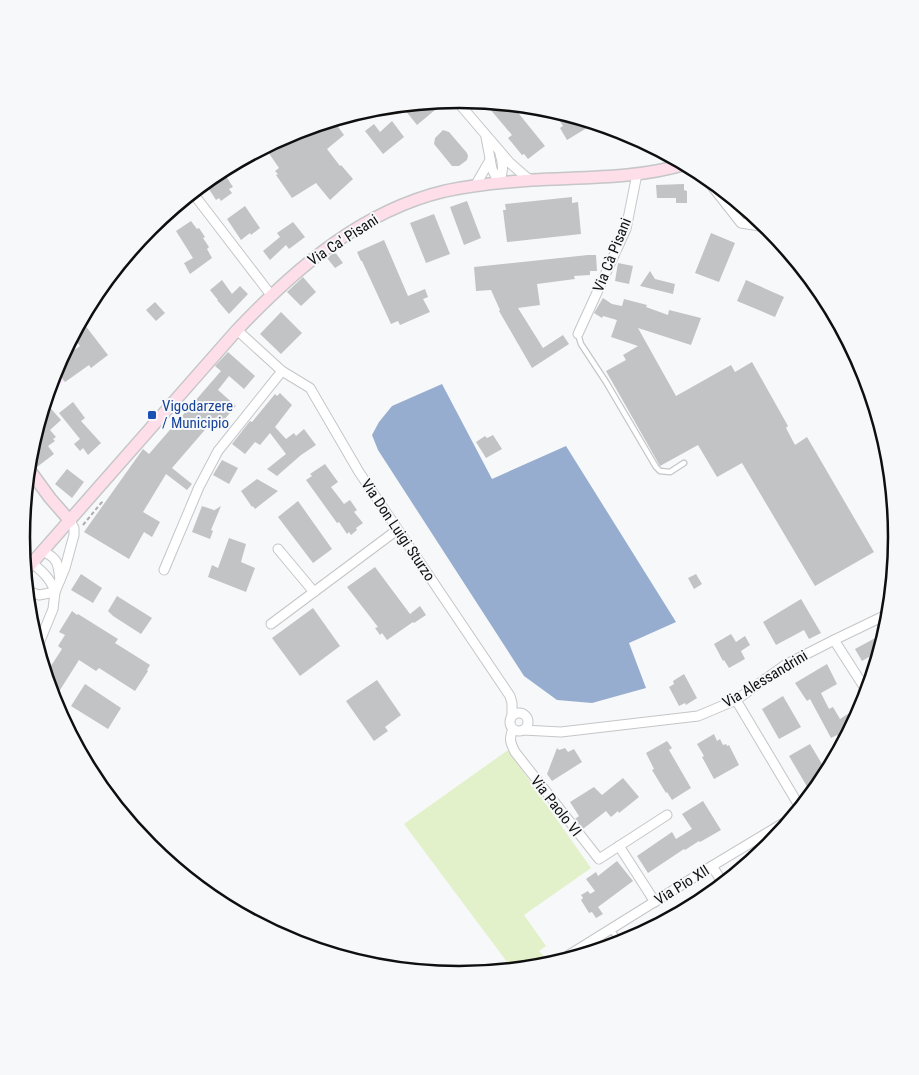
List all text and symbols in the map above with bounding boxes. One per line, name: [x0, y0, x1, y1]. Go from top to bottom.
street label: Via Ca' Pisani: [304, 211, 382, 269]
street label: Via Cà Pisani: [589, 215, 635, 295]
place label: Vigodarzere / Municipio: [162, 397, 233, 432]
marker: Vigodarzere / Municipio: [146, 409, 158, 421]
street label: Via Don Luigi Sturzo: [357, 476, 439, 584]
street label: Via Alessandrini: [719, 647, 811, 711]
street label: Via Paolo VI: [527, 772, 585, 840]
street label: Via Pio XII: [651, 861, 713, 909]

